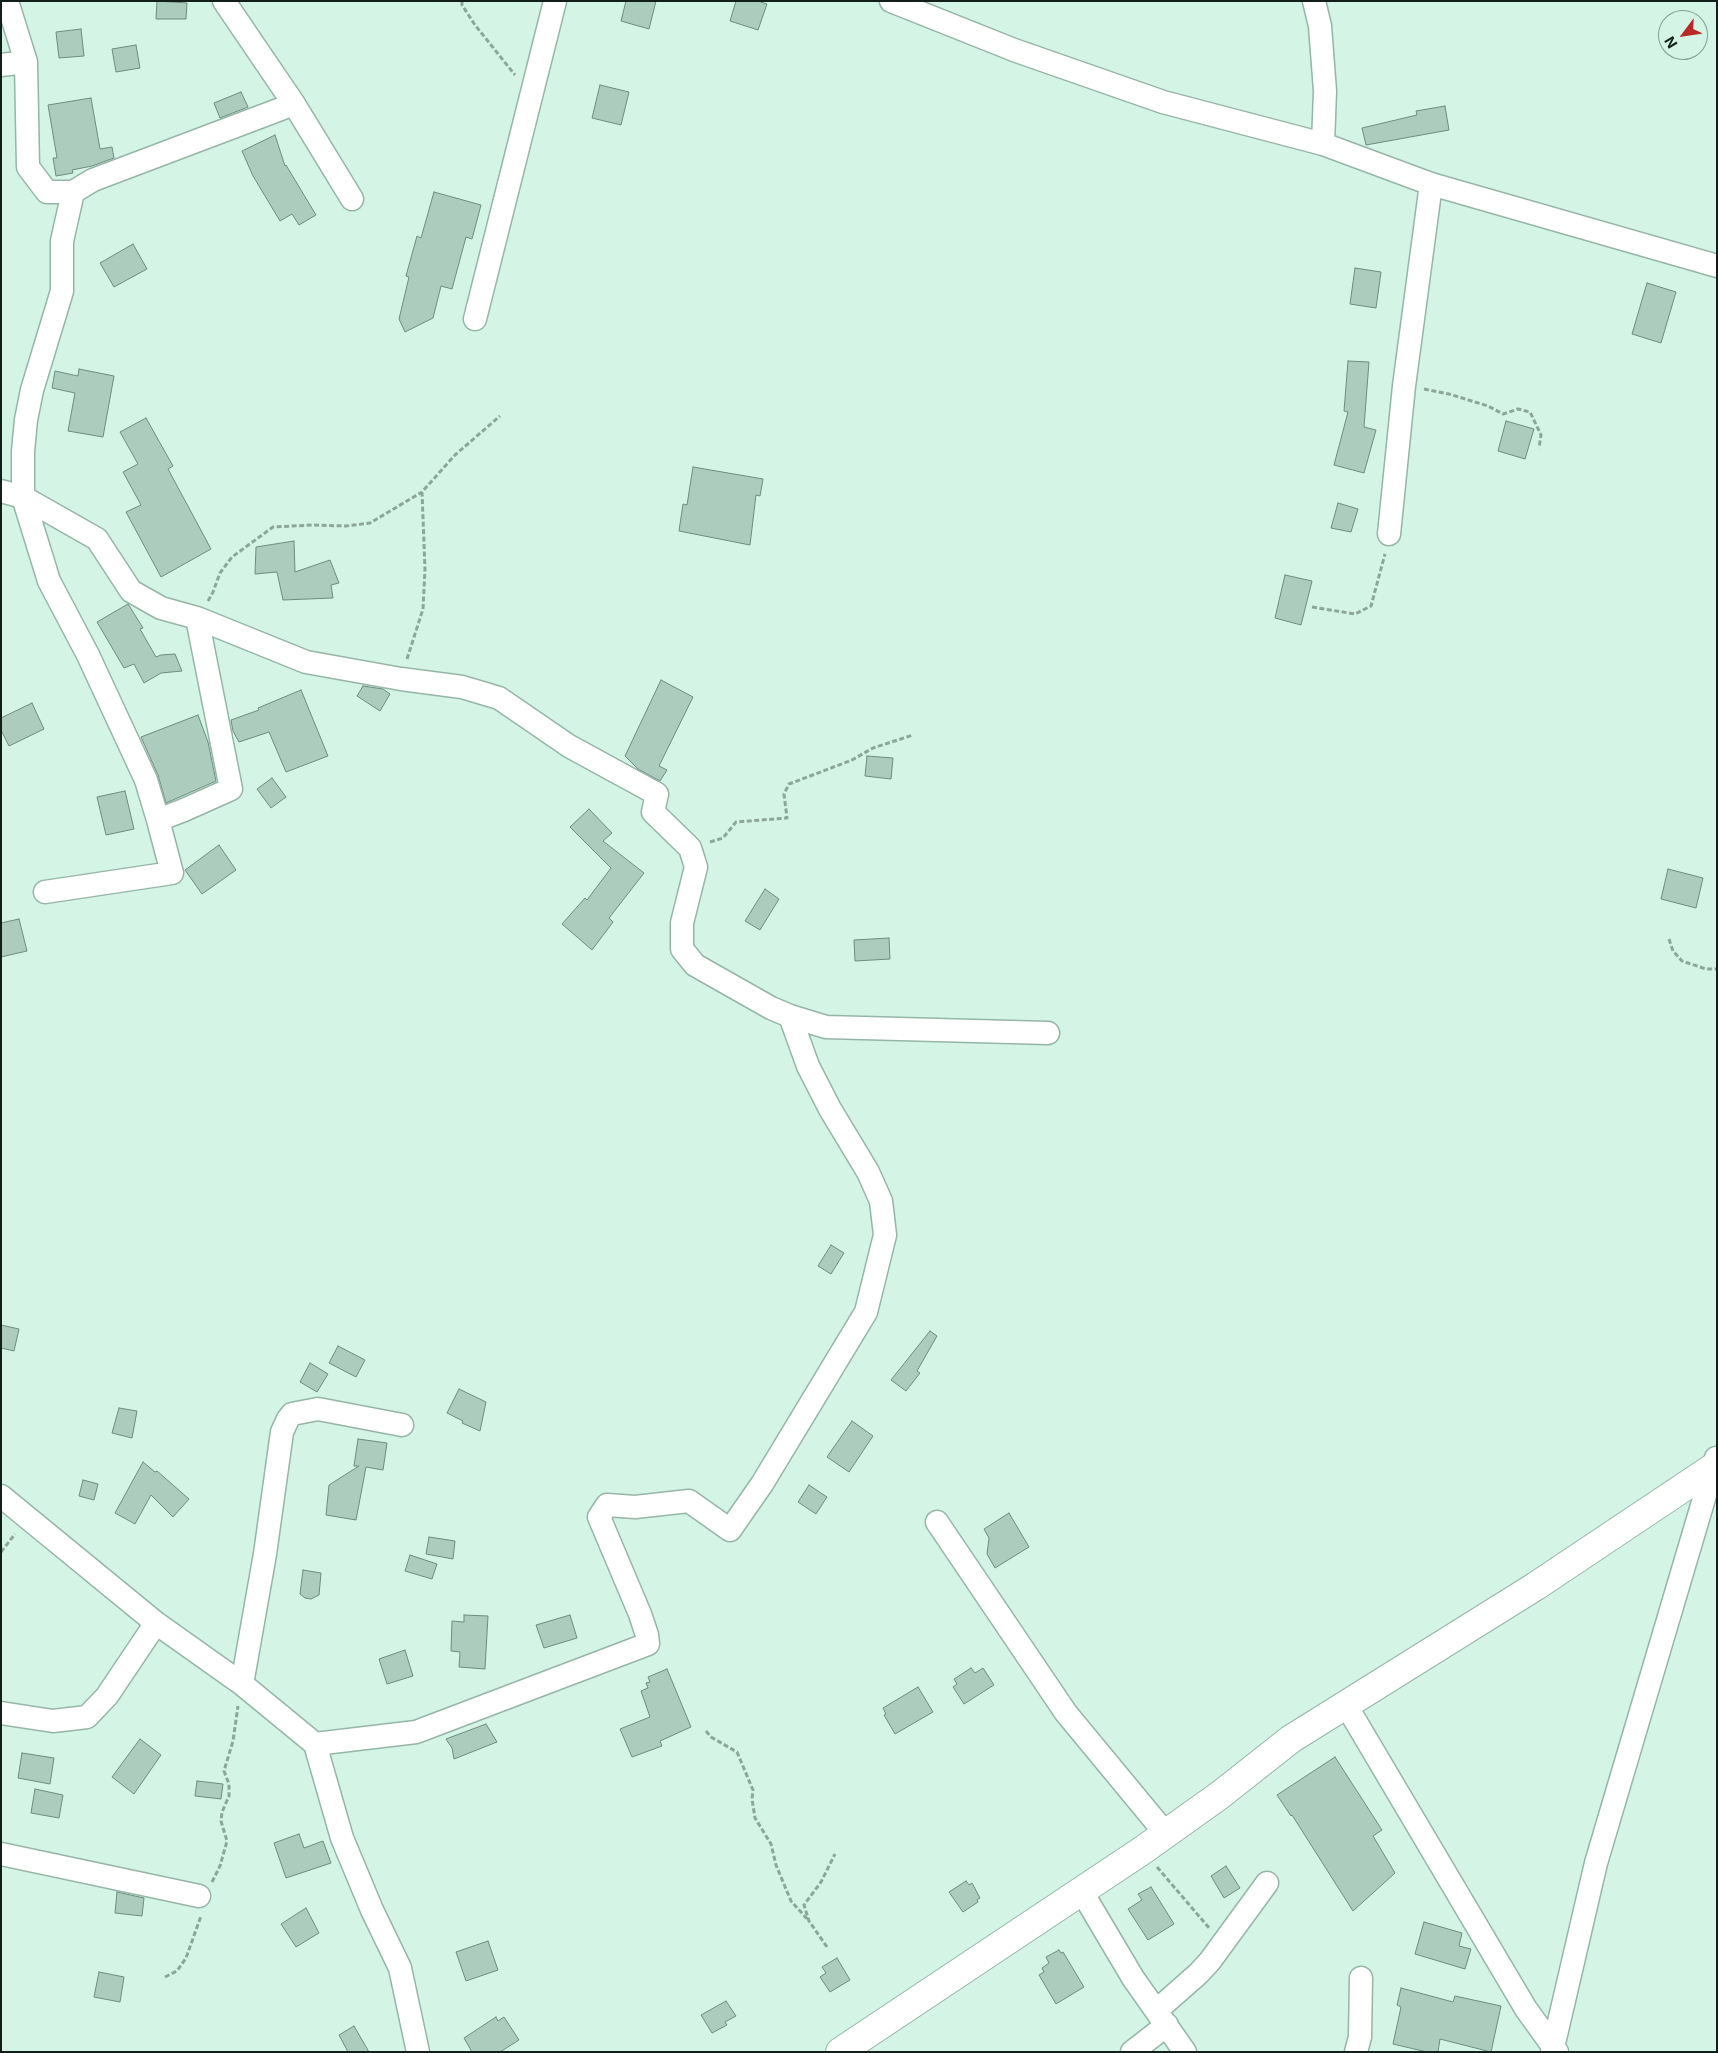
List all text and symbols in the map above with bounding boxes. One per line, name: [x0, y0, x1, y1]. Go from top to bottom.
north arrow: [1658, 10, 1708, 60]
text: N: [1661, 34, 1681, 51]

